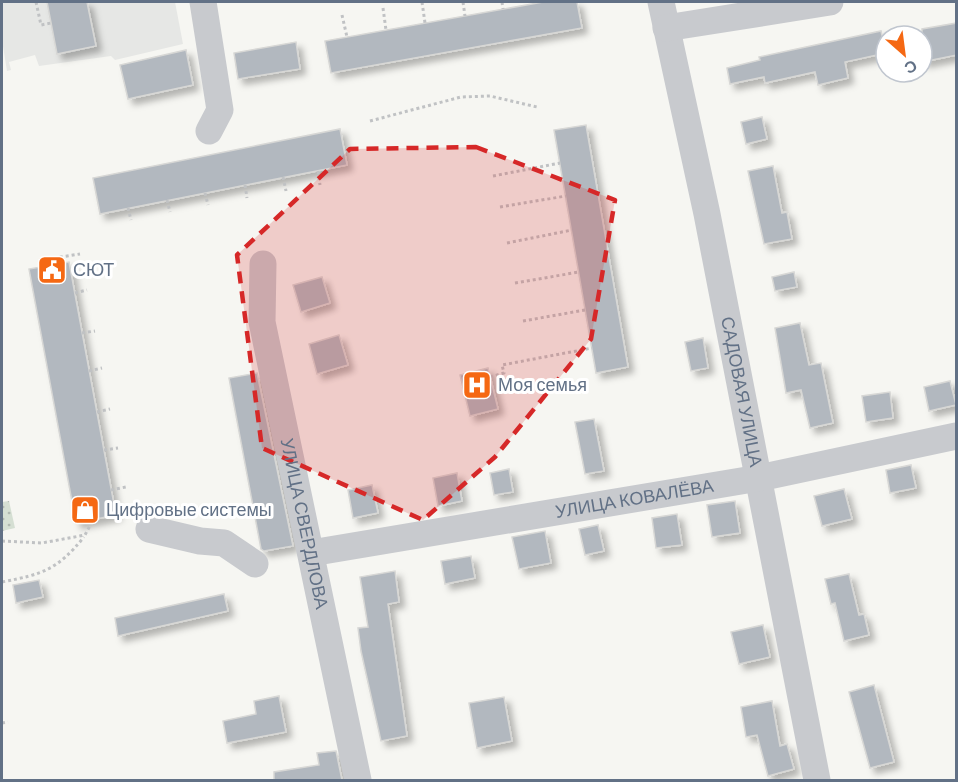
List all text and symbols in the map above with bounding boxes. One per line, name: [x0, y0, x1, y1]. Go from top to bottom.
north arrow: [874, 24, 934, 84]
text: С: [901, 57, 921, 79]
public building icon: СЮТ: [36, 254, 68, 286]
place label: СЮТ: [73, 258, 114, 280]
street label: САДОВАЯ УЛИЦА: [717, 315, 768, 468]
hospital icon: Моя семья: [461, 369, 493, 401]
place label: Моя семья: [498, 373, 587, 395]
street label: УЛИЦА СВЕРДЛОВА: [277, 436, 334, 611]
street label: УЛИЦА КОВАЛЁВА: [554, 474, 715, 522]
shop icon: Цифровые системы: [69, 494, 101, 526]
place label: Цифровые системы: [106, 498, 272, 520]

